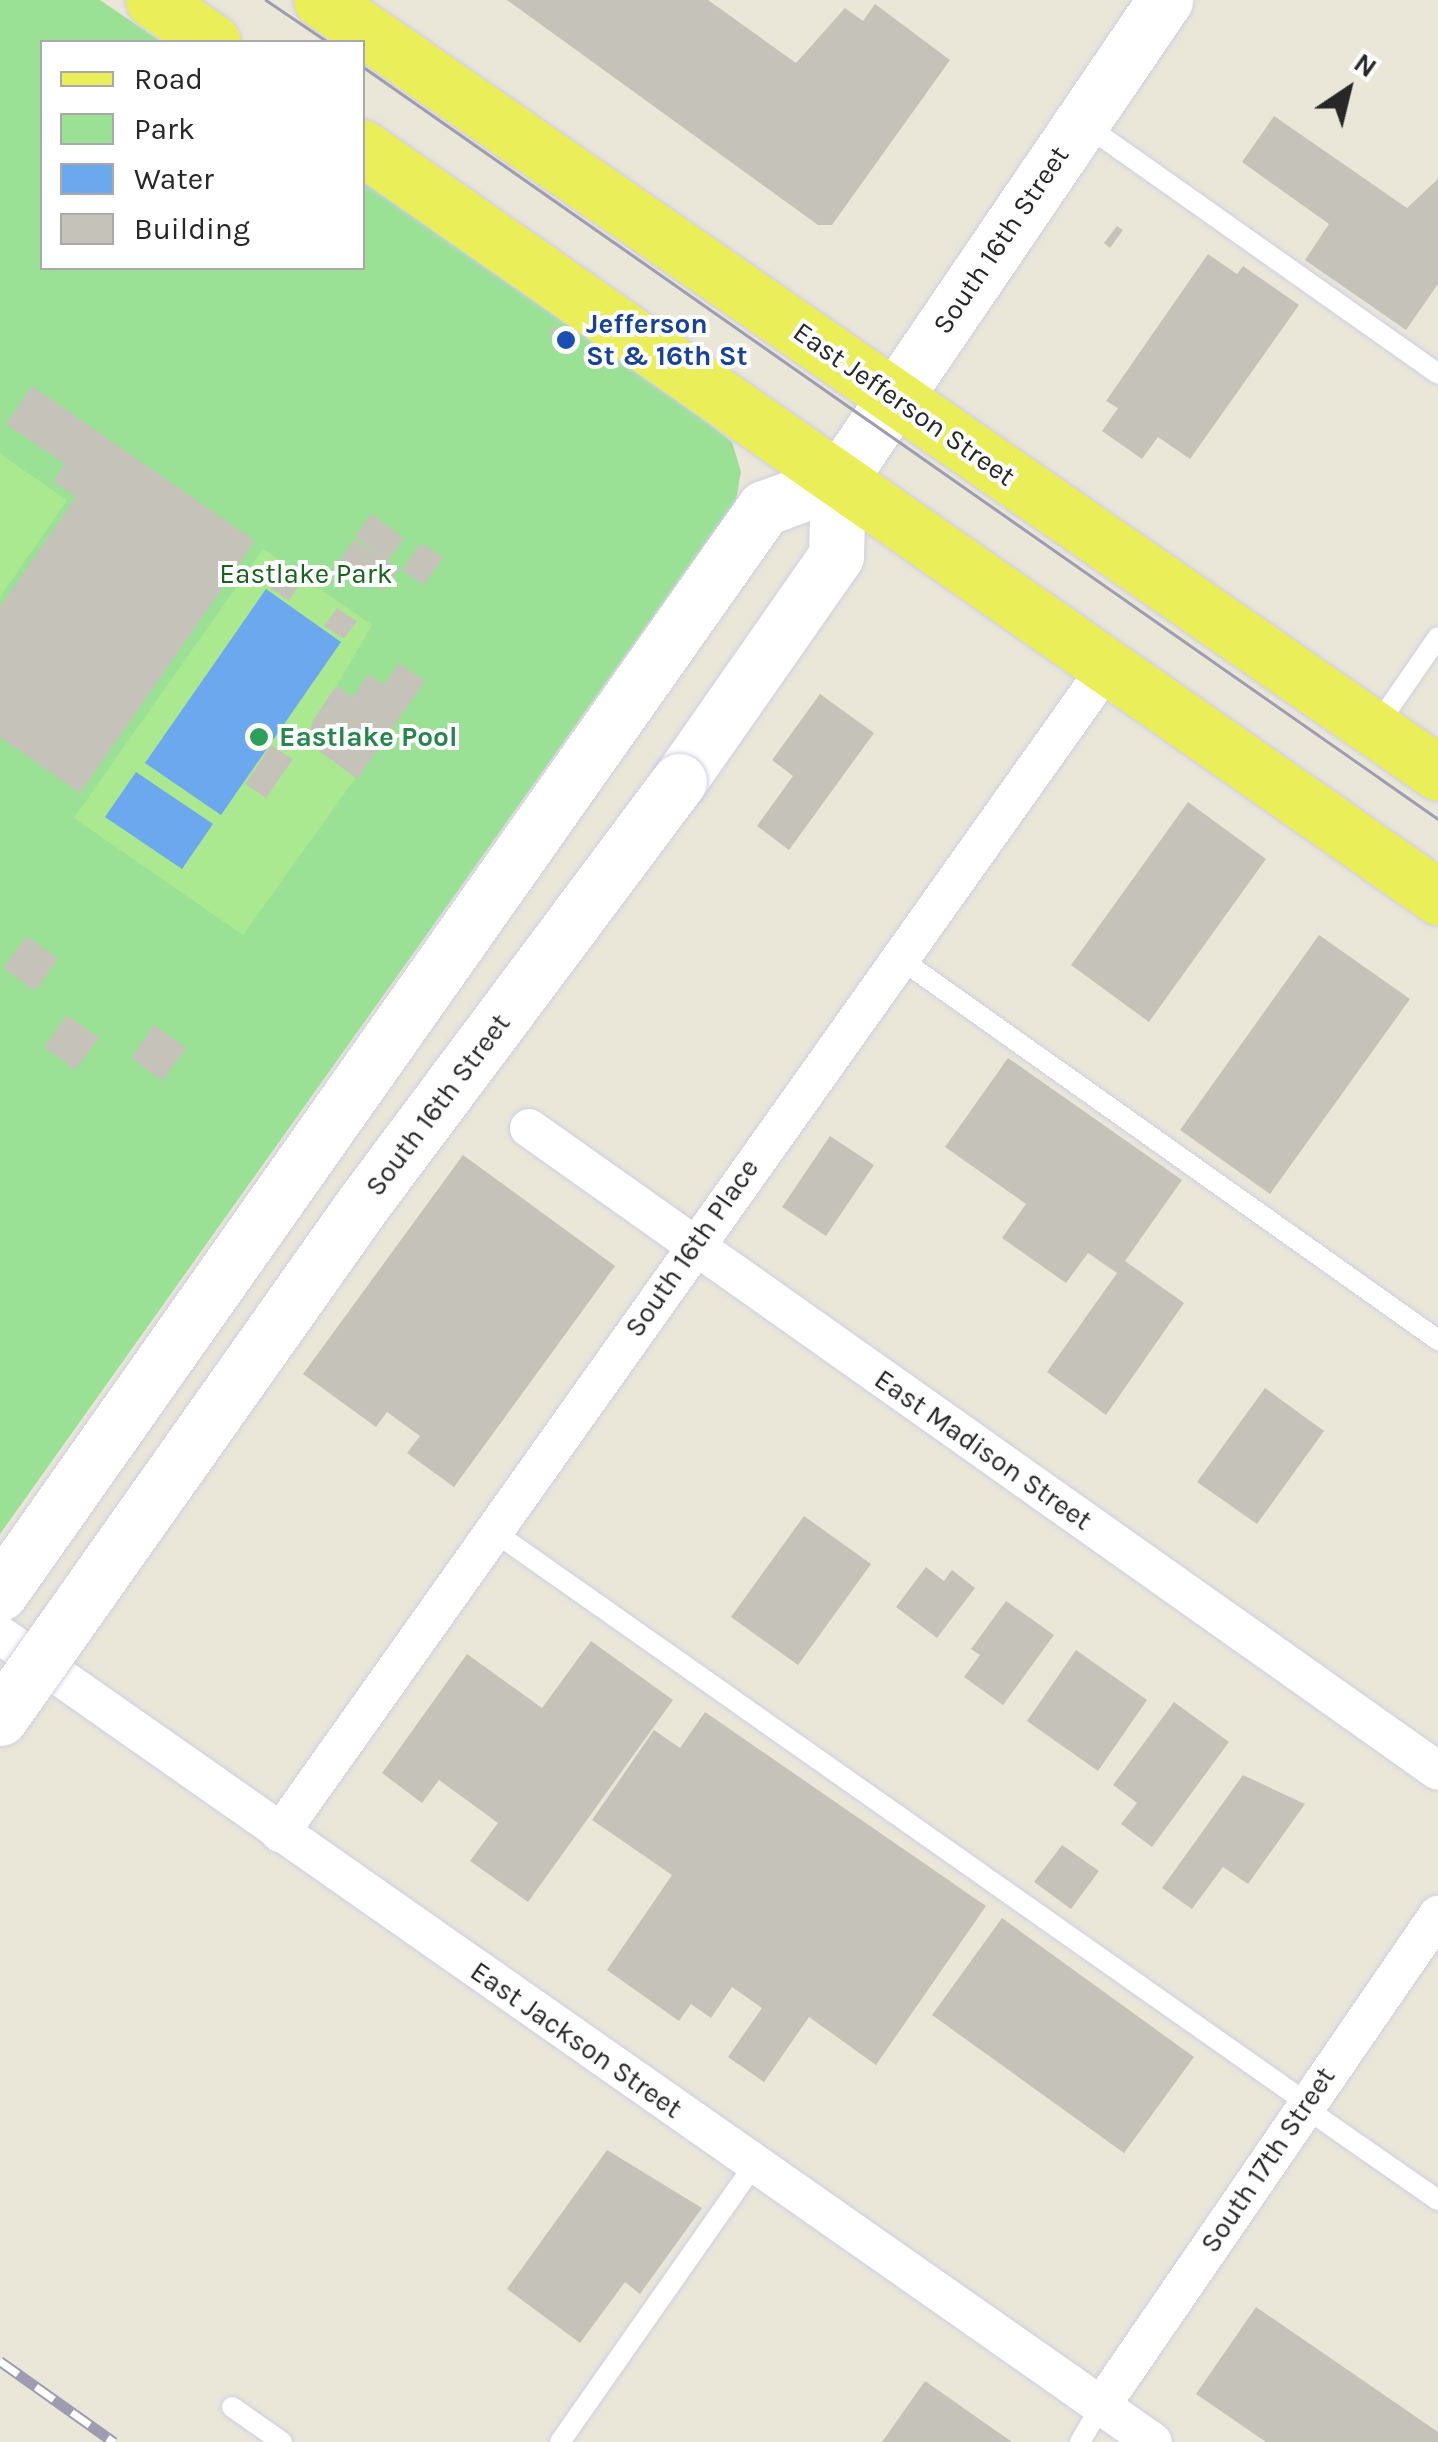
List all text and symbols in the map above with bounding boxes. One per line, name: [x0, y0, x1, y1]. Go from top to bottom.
legend: [40, 40, 365, 270]
north arrow: [1298, 40, 1398, 140]
text: N: [1348, 46, 1383, 84]
text: Road: [134, 61, 203, 97]
text: Park: [134, 111, 195, 147]
street label: South 16th Street: [926, 140, 1076, 340]
text: Water: [134, 161, 214, 197]
text: Building: [134, 211, 250, 247]
place label: Jefferson St & 16th St: [586, 307, 748, 373]
street label: East Jefferson Street: [787, 315, 1021, 493]
marker: Jefferson St & 16th St: [555, 329, 577, 351]
park label: Eastlake Park: [219, 557, 393, 591]
place label: Eastlake Pool: [279, 720, 457, 754]
marker: Eastlake Pool: [248, 726, 270, 748]
street label: South 16th Street: [359, 1007, 517, 1203]
street label: South 16th Place: [618, 1152, 766, 1344]
street label: East Madison Street: [868, 1362, 1098, 1538]
street label: East Jackson Street: [464, 1954, 688, 2126]
street label: South 17th Street: [1194, 2061, 1342, 2259]

